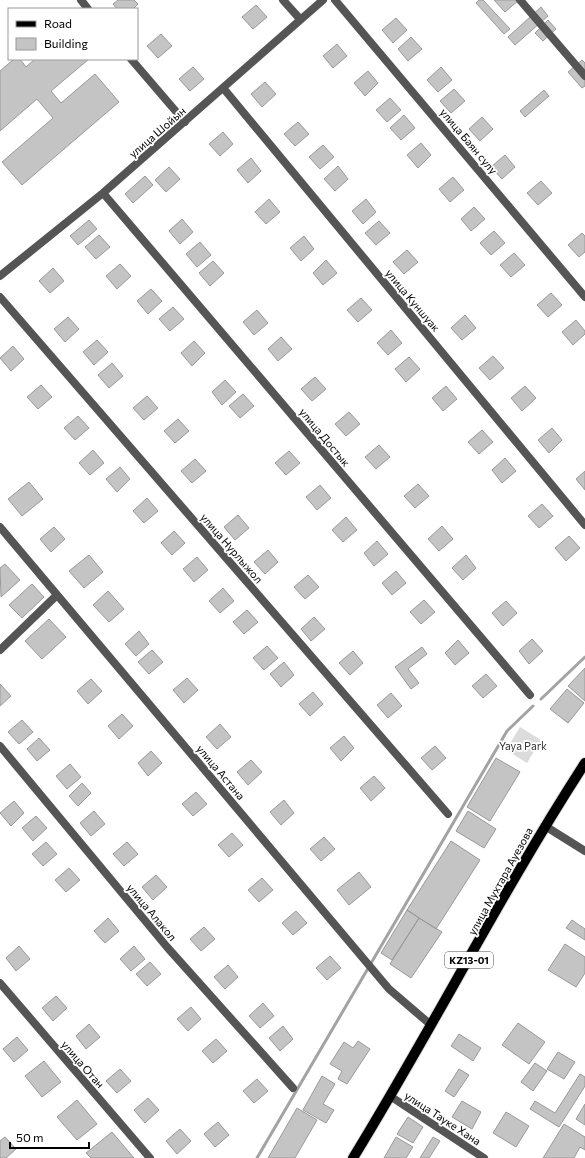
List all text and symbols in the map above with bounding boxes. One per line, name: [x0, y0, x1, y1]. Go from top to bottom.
legend: [8, 8, 138, 60]
text: Road: [44, 16, 72, 30]
text: Building: [44, 36, 88, 50]
street label: улица Шойын: [126, 104, 188, 160]
street label: улица Баян сулу: [438, 106, 500, 177]
street label: улица Куншуак: [383, 266, 443, 334]
street label: улица Достык: [297, 405, 353, 469]
street label: улица Нурлыжол: [198, 510, 266, 586]
park label: Yaya Park: [499, 739, 547, 752]
street label: улица Астана: [194, 742, 248, 802]
street label: улица Мухтара Ауезова: [465, 825, 535, 937]
street label: улица Алакол: [124, 881, 180, 943]
road number: KZ13-01: [445, 952, 493, 968]
street label: улица Отан: [59, 1038, 107, 1090]
street label: улица Тауке Хана: [402, 1089, 484, 1147]
scale bar: [10, 1124, 89, 1150]
text: 50 m: [16, 1130, 44, 1144]

